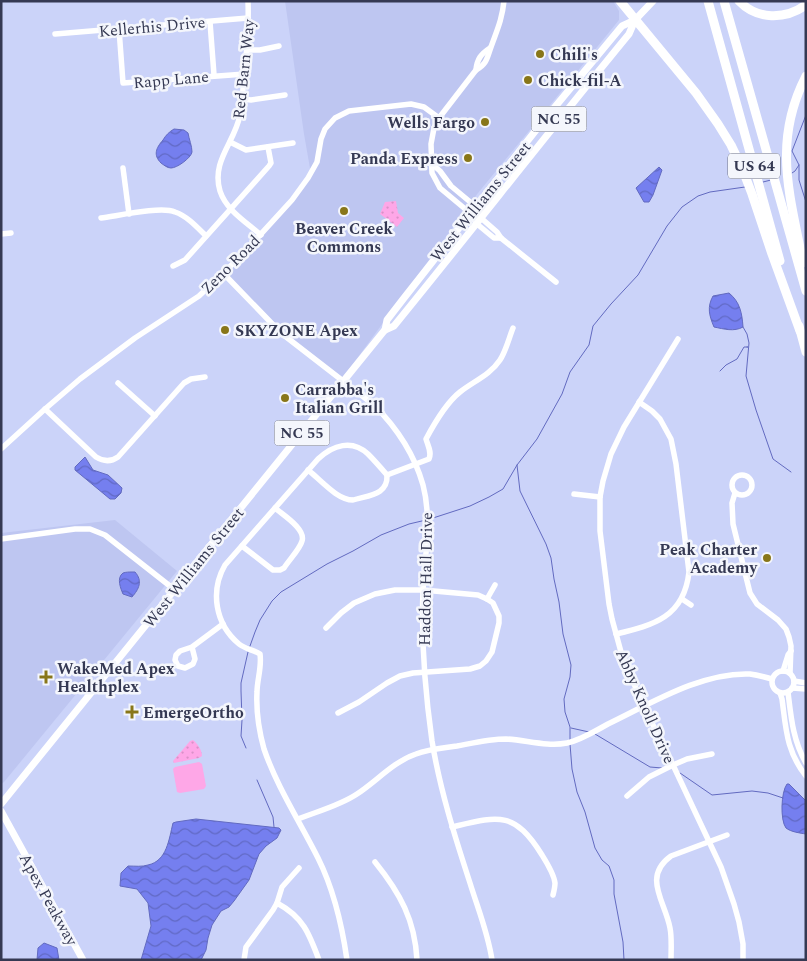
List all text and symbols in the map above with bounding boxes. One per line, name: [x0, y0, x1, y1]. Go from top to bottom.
street label: Kellerhis Drive: [98, 10, 206, 44]
street label: Red Barn Way: [227, 17, 261, 120]
place label: Chili's: [550, 43, 598, 67]
marker: Chili's: [534, 48, 546, 60]
street label: Rapp Lane: [132, 65, 210, 95]
place label: Chick-fil-A: [538, 69, 622, 93]
marker: Chick-fil-A: [522, 74, 534, 86]
road number: NC 55: [532, 106, 586, 132]
place label: Wells Fargo: [387, 111, 475, 135]
marker: Wells Fargo: [479, 116, 491, 128]
street label: West Williams Street: [425, 136, 537, 267]
place label: Panda Express: [350, 147, 458, 171]
marker: Panda Express: [462, 152, 474, 164]
road number: US 64: [728, 154, 780, 178]
marker: Beaver Creek Commons: [338, 205, 350, 217]
place label: Beaver Creek Commons: [295, 217, 393, 259]
street label: Zeno Road: [195, 229, 266, 300]
place label: SKYZONE Apex: [235, 319, 358, 343]
marker: SKYZONE Apex: [219, 324, 231, 336]
place label: Carrabba's Italian Grill: [295, 378, 383, 420]
marker: Carrabba's Italian Grill: [279, 392, 291, 404]
road number: NC 55: [274, 420, 330, 446]
street label: West Williams Street: [138, 502, 250, 633]
street label: Haddon Hall Drive: [413, 512, 439, 646]
place label: Peak Charter Academy: [659, 538, 758, 580]
marker: Peak Charter Academy: [761, 552, 773, 564]
street label: Abby Knoll Drive: [609, 645, 681, 768]
place label: WakeMed Apex Healthplex: [57, 657, 175, 699]
marker: WakeMed Apex Healthplex: [39, 670, 53, 684]
place label: EmergeOrtho: [143, 701, 244, 725]
marker: EmergeOrtho: [125, 705, 139, 719]
street label: Apex Peakway: [13, 849, 84, 951]

